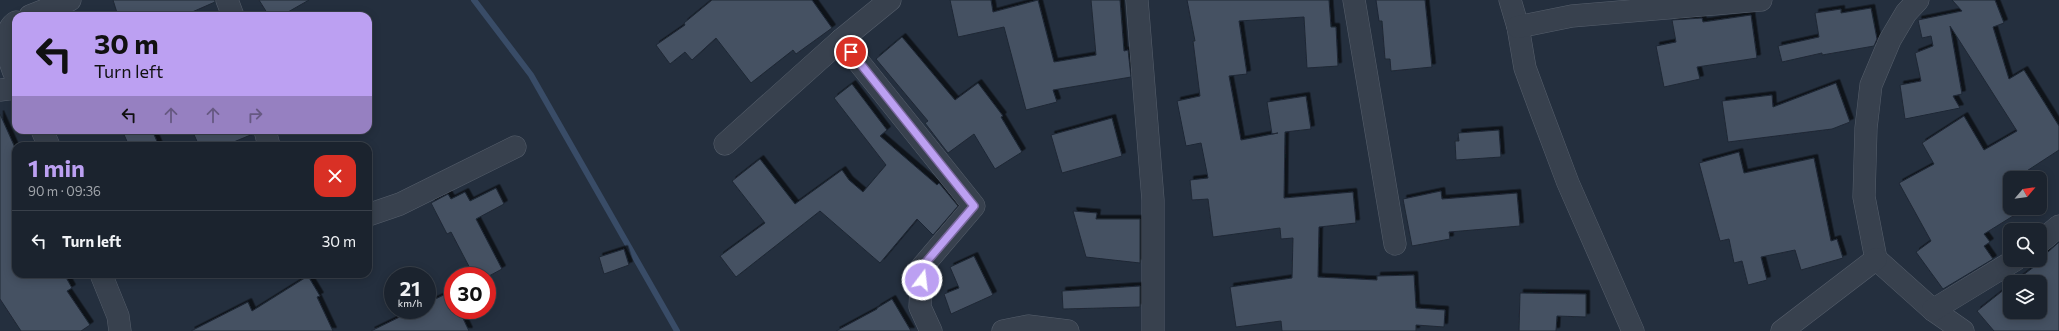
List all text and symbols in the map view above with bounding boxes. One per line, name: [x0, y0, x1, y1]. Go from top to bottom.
text: 30 m: [94, 26, 159, 60]
icon: left: [28, 28, 80, 80]
pin: [834, 35, 868, 69]
icon: arrive: [840, 41, 862, 63]
text: Turn left: [94, 60, 163, 82]
icon: left: [118, 104, 140, 126]
icon: ahead: [160, 104, 182, 126]
icon: ahead: [202, 104, 224, 126]
icon: right: [244, 104, 266, 126]
text: 1 min: [28, 153, 85, 182]
button: close: [314, 155, 356, 197]
north arrow: [2003, 171, 2047, 215]
map controls: [2003, 171, 2047, 319]
text: 90 m · 09:36: [28, 183, 101, 199]
button: search: [2003, 223, 2047, 267]
icon: left: [28, 230, 50, 252]
text: Turn left: [62, 232, 121, 250]
text: 30 m: [322, 232, 356, 250]
position arrow: [901, 259, 943, 301]
speed limit sign: 30: [444, 267, 496, 319]
button: layers: [2003, 275, 2047, 319]
text: 21: [400, 276, 420, 300]
text: km/h: [398, 297, 422, 309]

